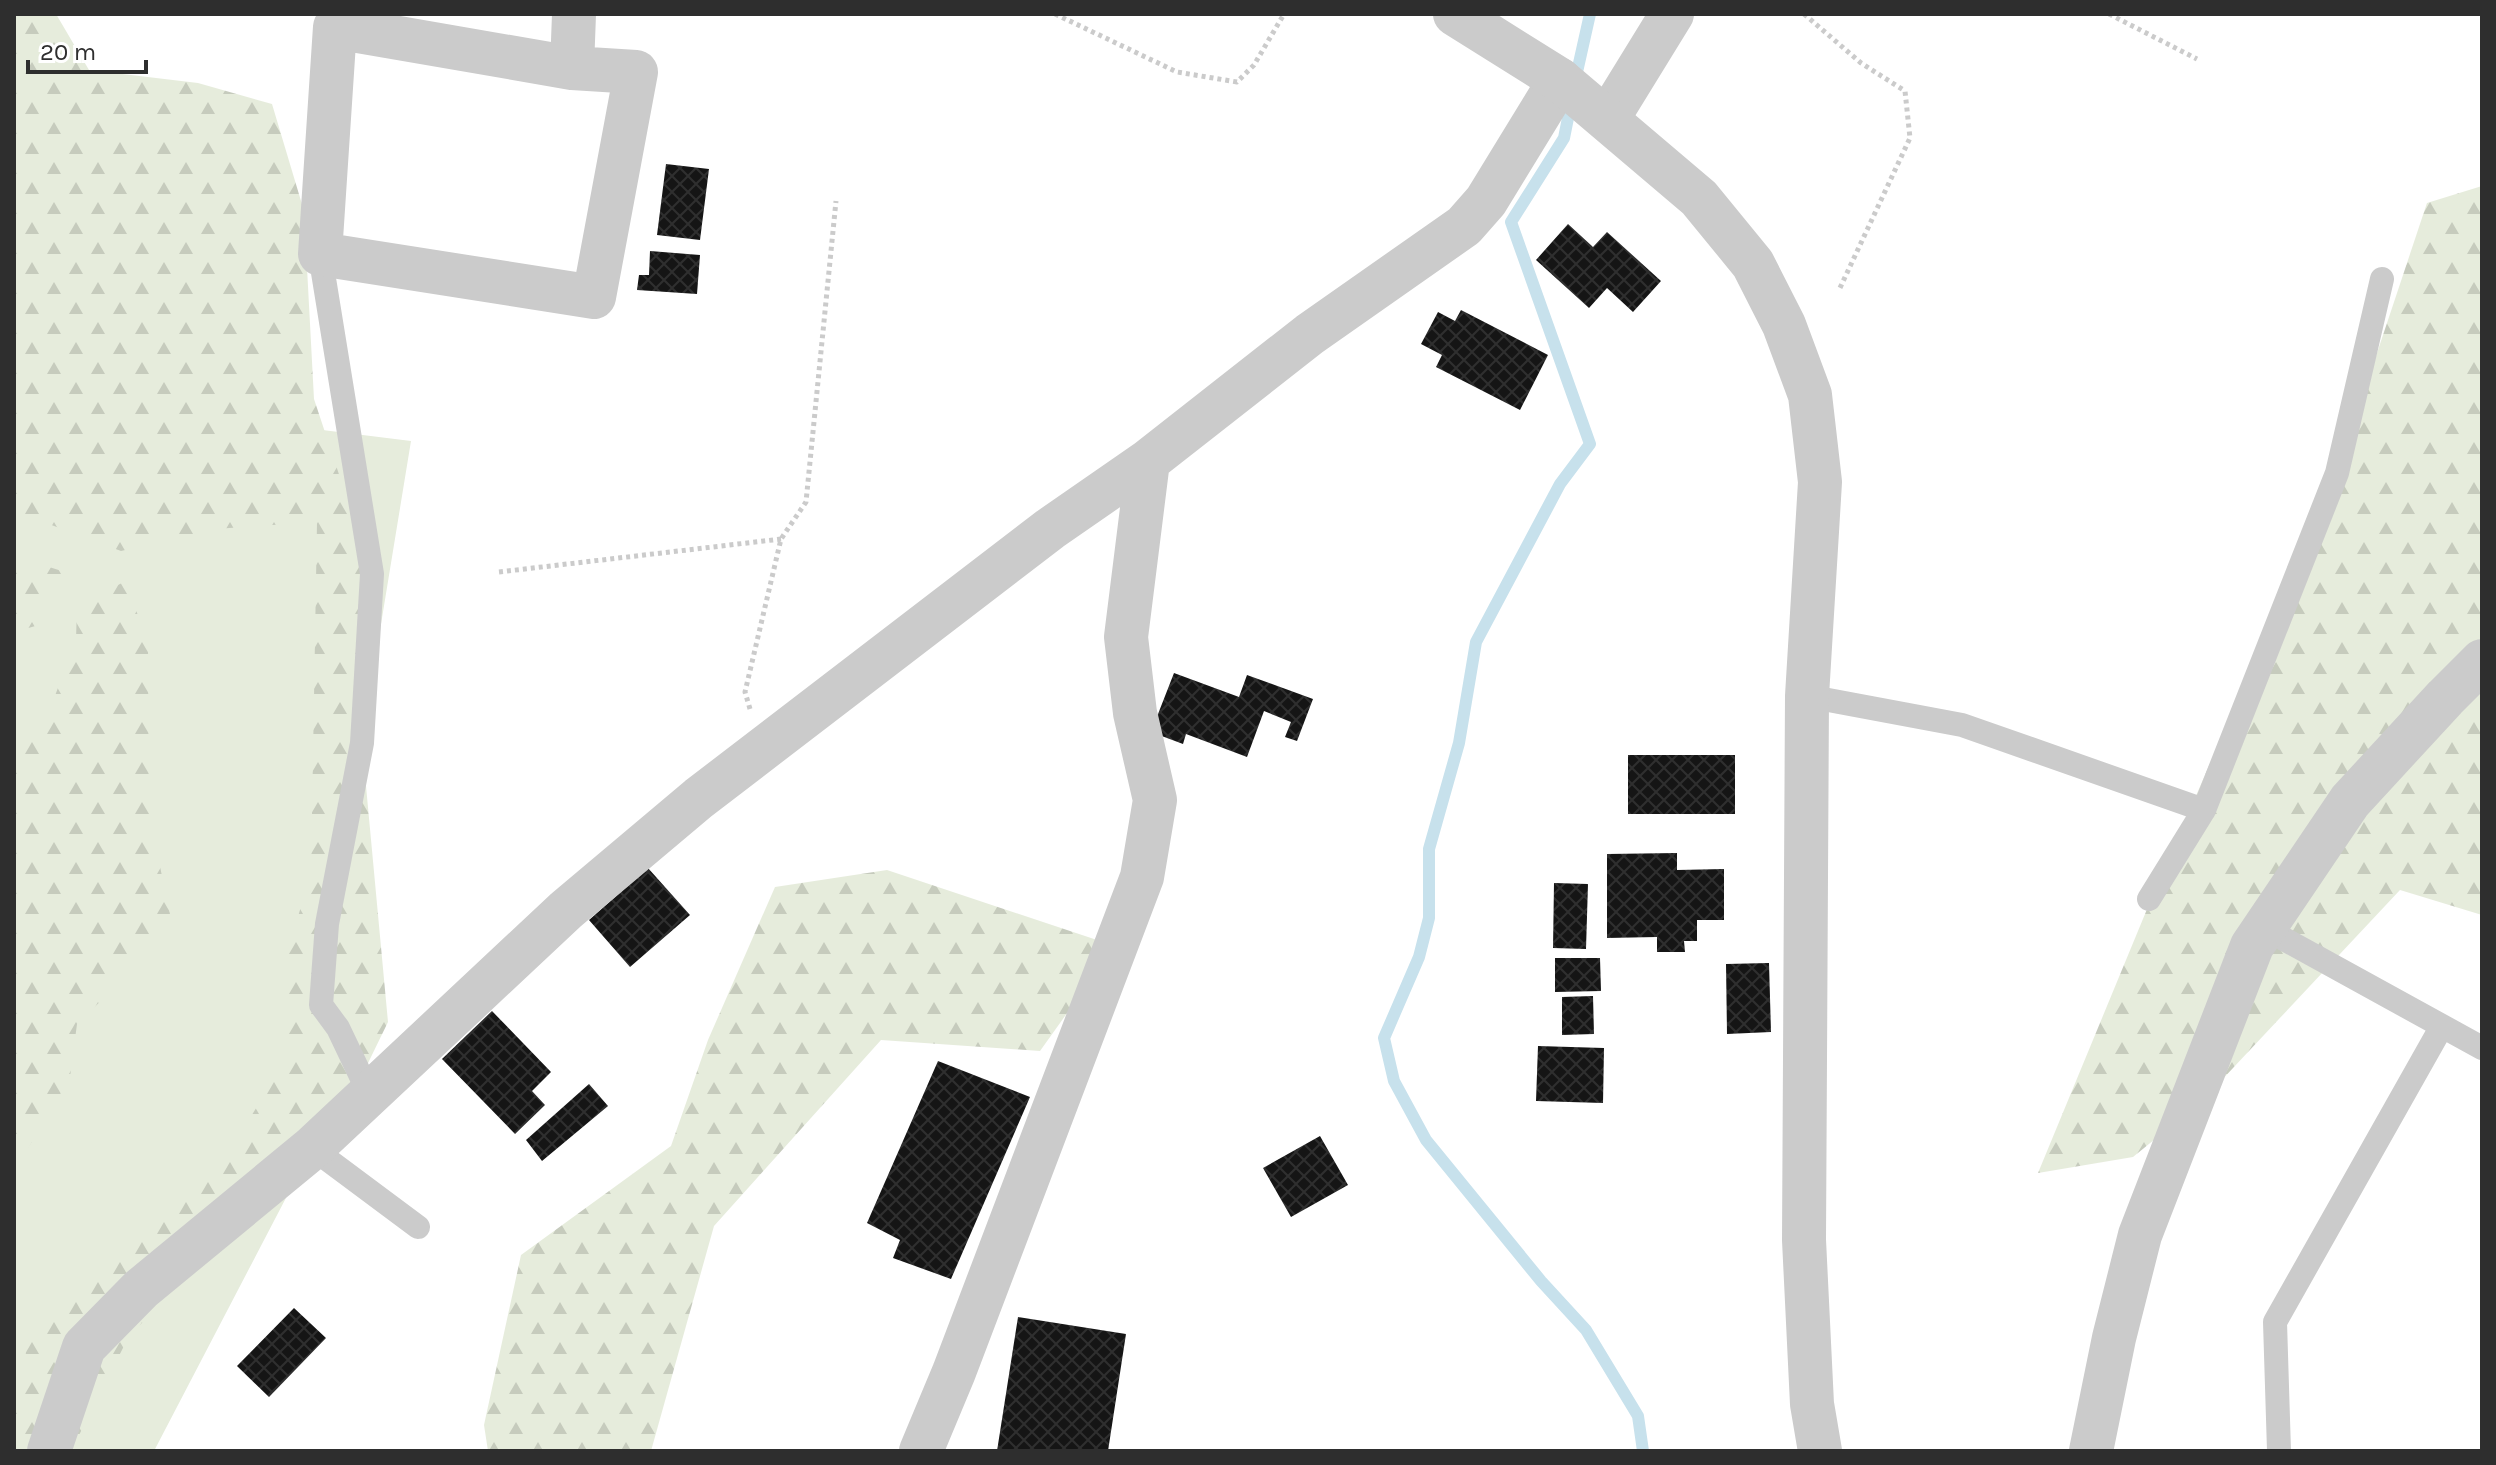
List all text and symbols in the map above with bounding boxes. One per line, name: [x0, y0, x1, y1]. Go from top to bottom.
scale bar: [28, 24, 146, 74]
text: 20 m: [40, 38, 96, 66]

